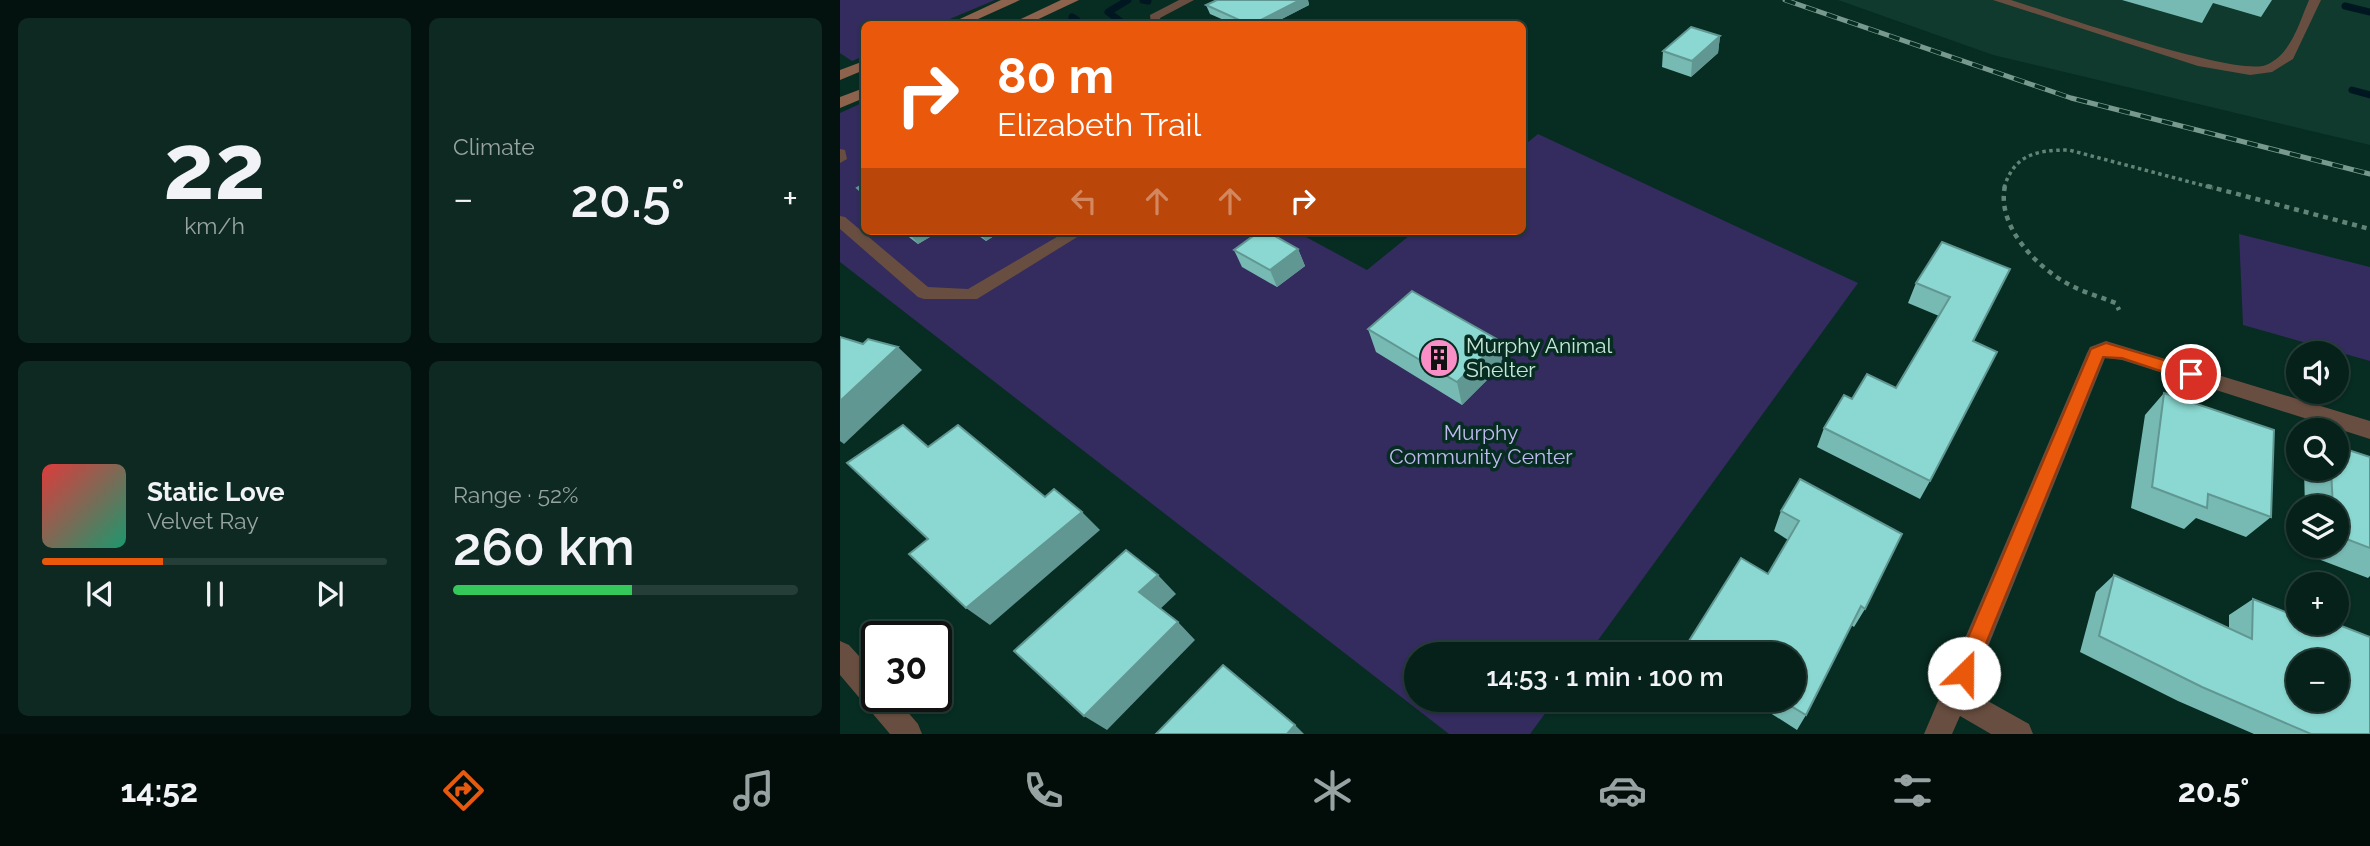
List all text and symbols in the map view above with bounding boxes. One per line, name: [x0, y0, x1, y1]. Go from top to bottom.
text: 80 m: [997, 47, 1114, 104]
icon: right: [882, 49, 973, 140]
text: Elizabeth Trail: [997, 106, 1201, 143]
text: 22: [163, 113, 266, 220]
text: Climate: [453, 133, 535, 160]
text: 20.5°: [571, 168, 685, 229]
text: −: [453, 176, 473, 221]
text: +: [782, 176, 798, 221]
icon: left: [1065, 182, 1103, 220]
icon: ahead: [1138, 182, 1176, 220]
icon: ahead: [1211, 182, 1249, 220]
icon: right: [1284, 182, 1322, 220]
text: km/h: [184, 212, 245, 239]
place label: Murphy Animal Shelter: [1466, 333, 1612, 382]
building icon: Murphy Animal Shelter: [1418, 337, 1460, 379]
map controls: [2286, 341, 2349, 712]
button: sound: [2286, 341, 2349, 404]
pin: [2161, 344, 2221, 404]
icon: arrive: [2172, 355, 2210, 393]
button: search: [2286, 418, 2349, 481]
park label: Murphy Community Center: [1389, 420, 1573, 469]
text: Static Love: [147, 477, 285, 507]
text: Range · 52%: [453, 481, 579, 508]
button: layers: [2286, 495, 2349, 558]
text: Velvet Ray: [147, 507, 259, 534]
text: 260 km: [453, 516, 635, 577]
button: +: [2286, 572, 2349, 635]
icon: previous: [81, 575, 119, 613]
icon: pause: [196, 575, 234, 613]
icon: next: [311, 575, 349, 613]
speed limit sign: 30: [861, 621, 952, 712]
position arrow: [1927, 636, 2001, 710]
button: −: [2286, 649, 2349, 712]
text: 14:53 · 1 min · 100 m: [1486, 662, 1724, 692]
icon: directions: [439, 766, 488, 815]
icon: music: [729, 766, 778, 815]
icon: phone: [1019, 766, 1068, 815]
icon: climate: [1308, 766, 1357, 815]
icon: car: [1598, 766, 1647, 815]
icon: filters: [1888, 766, 1937, 815]
text: 14:52: [120, 772, 198, 809]
text: 20.5°: [2178, 772, 2249, 809]

